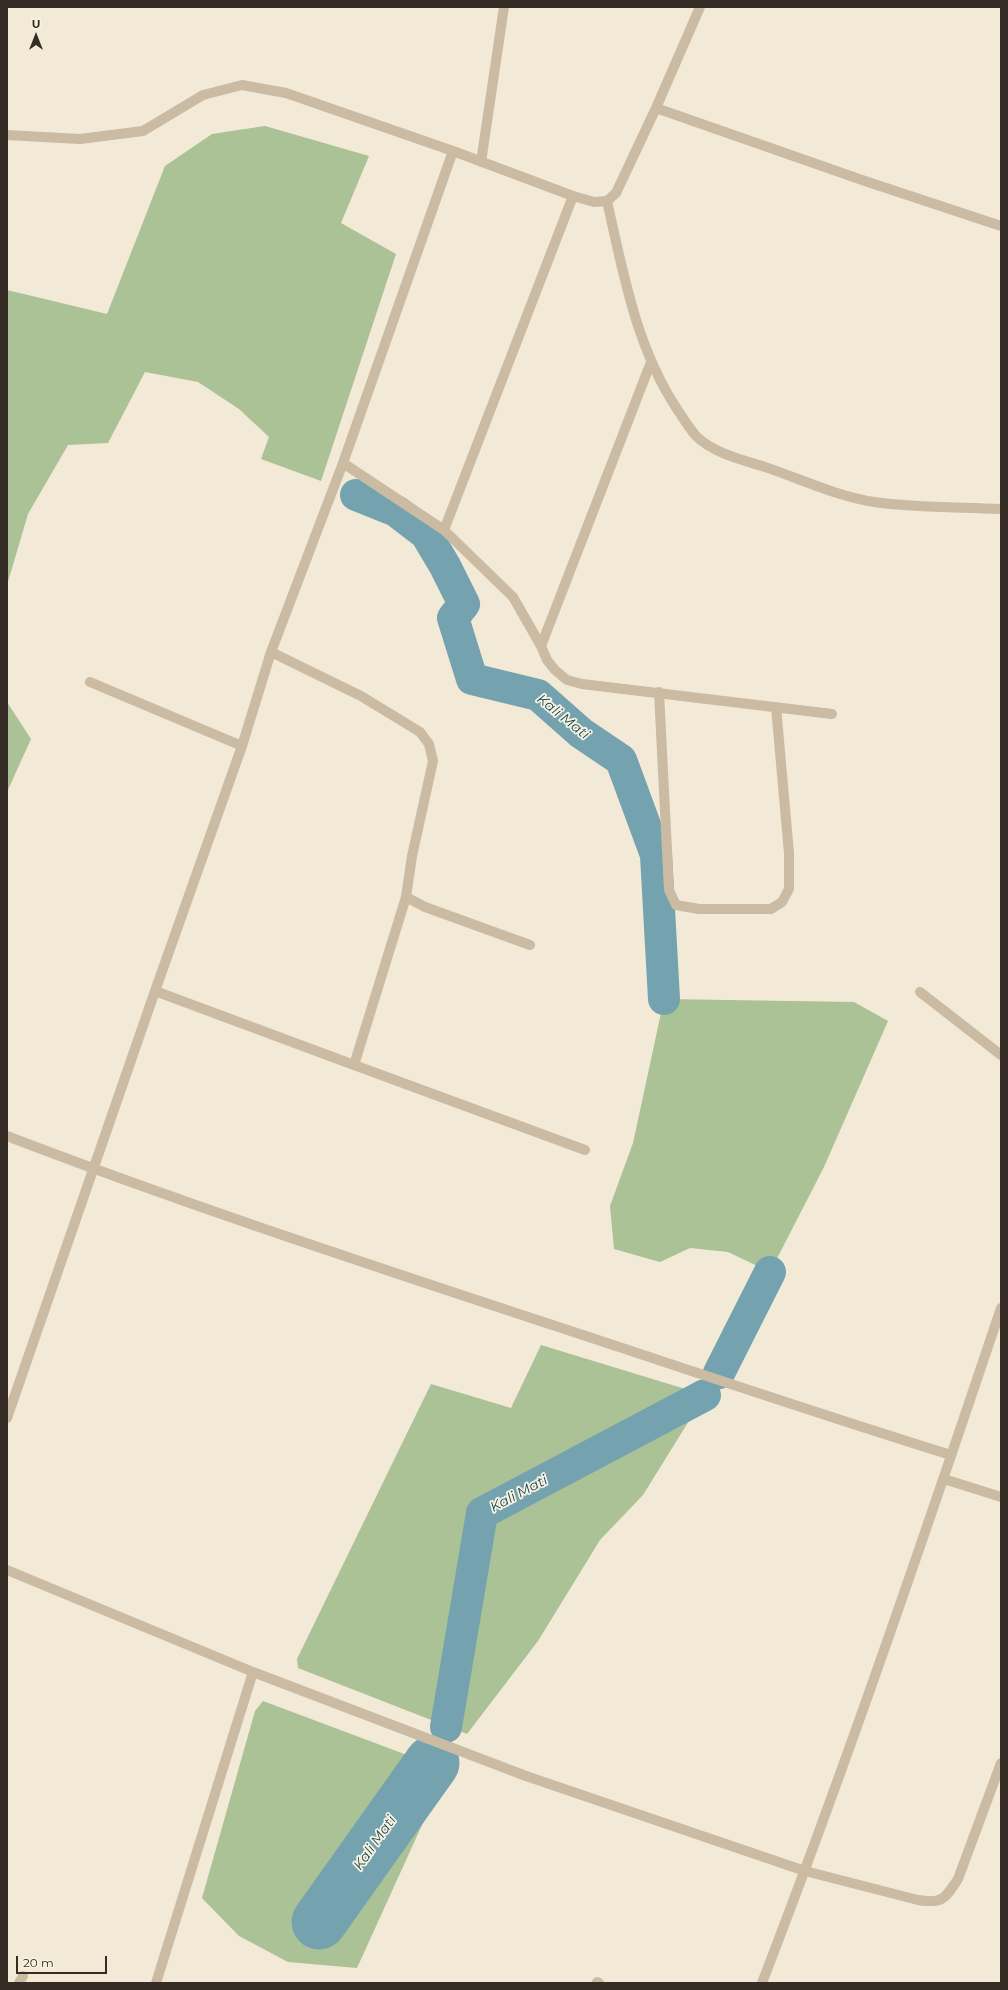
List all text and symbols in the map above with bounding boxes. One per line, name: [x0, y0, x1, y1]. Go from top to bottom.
north arrow: [16, 16, 56, 56]
text: U: [32, 17, 40, 31]
water label: Kali Mati: [533, 691, 593, 743]
water label: Kali Mati: [487, 1472, 551, 1516]
water label: Kali Mati: [350, 1813, 400, 1873]
scale bar: [18, 1948, 109, 1974]
text: 20 m: [23, 1955, 54, 1970]

